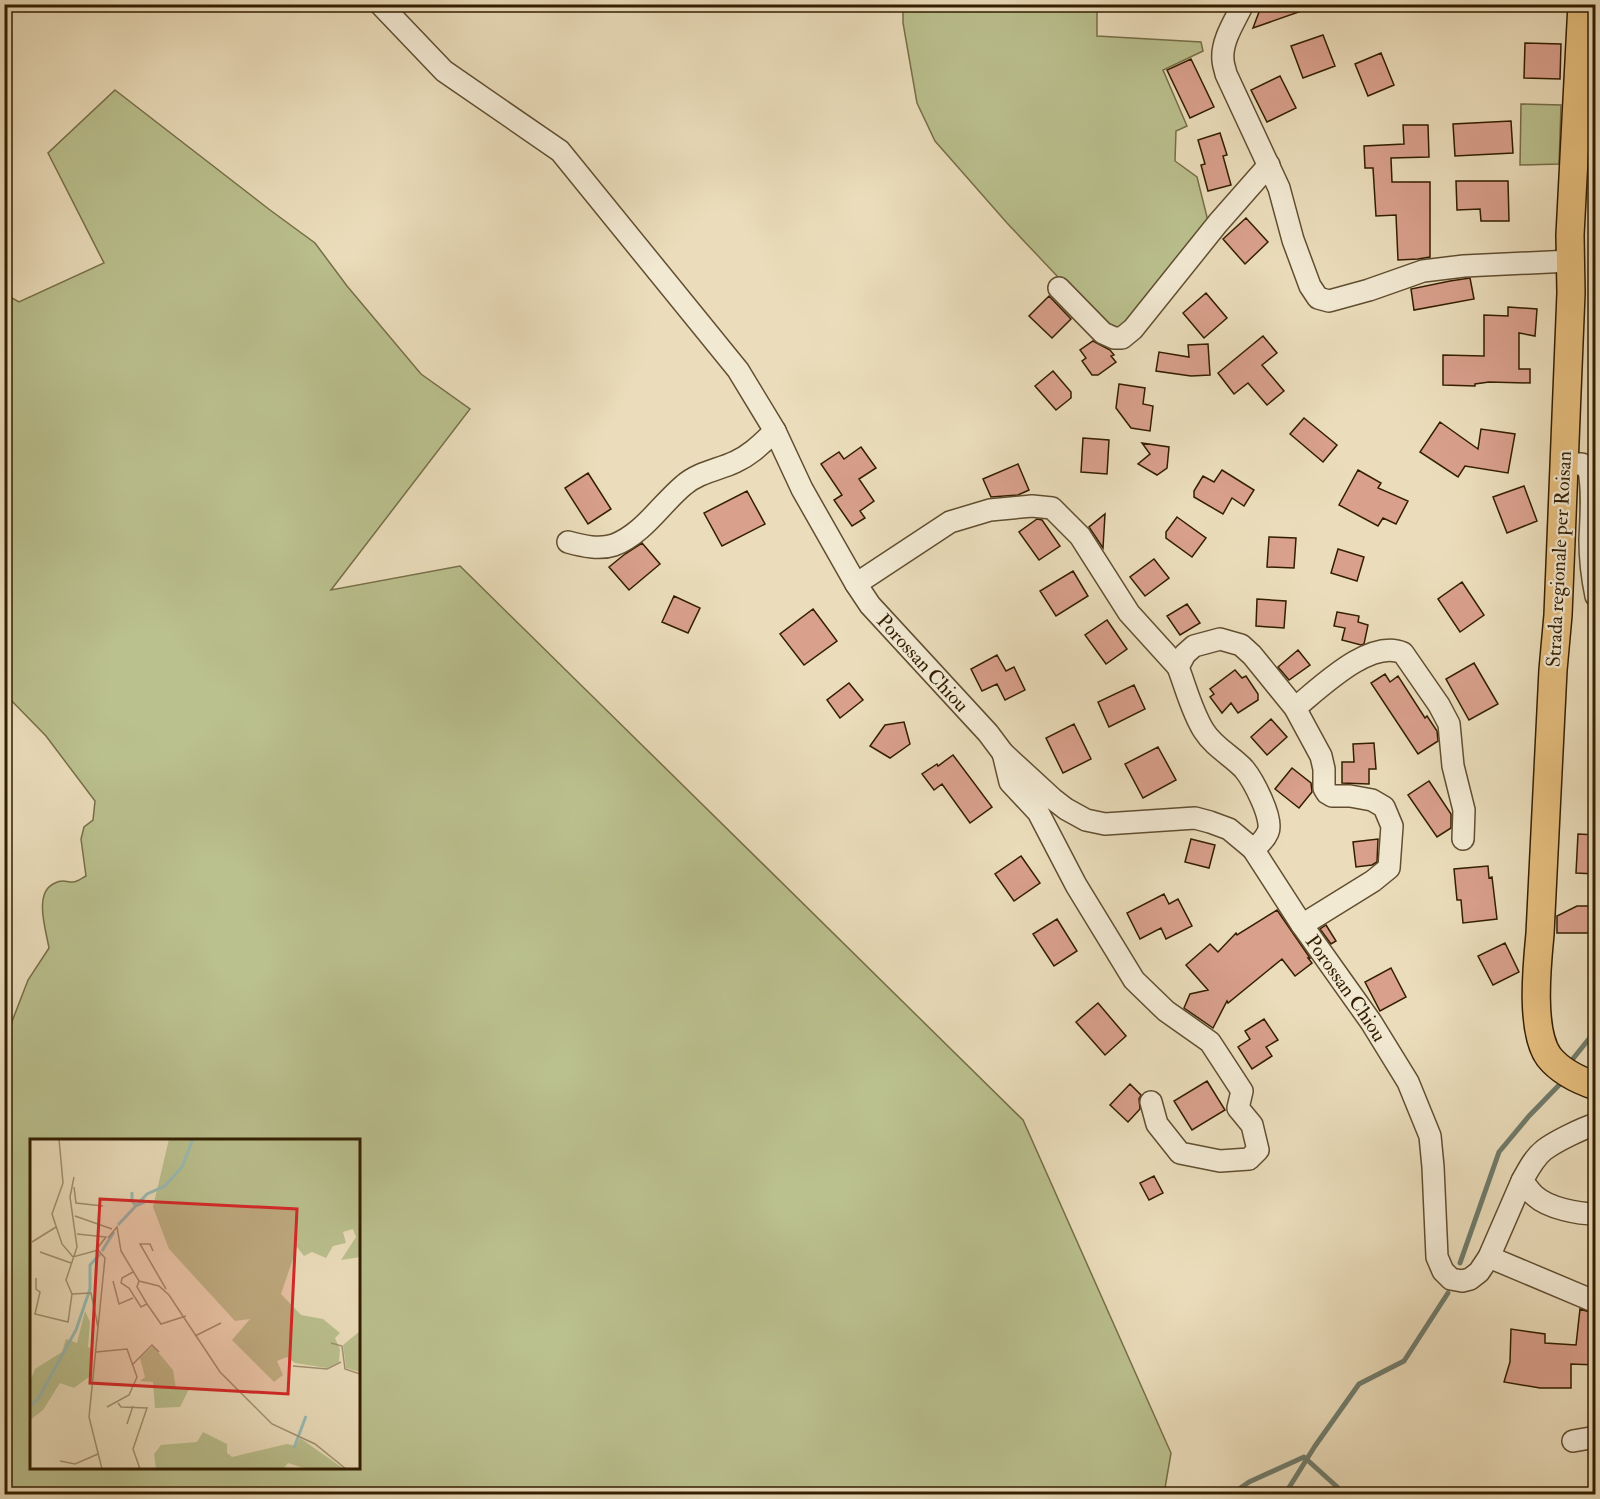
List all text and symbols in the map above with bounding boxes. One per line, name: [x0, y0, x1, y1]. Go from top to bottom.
street label: Strada regionale per Roisan: [1541, 450, 1578, 668]
street label: Porossan Chiou: [872, 608, 975, 717]
street label: Porossan Chiou: [1300, 930, 1392, 1046]
inset map: [30, 1139, 360, 1469]

